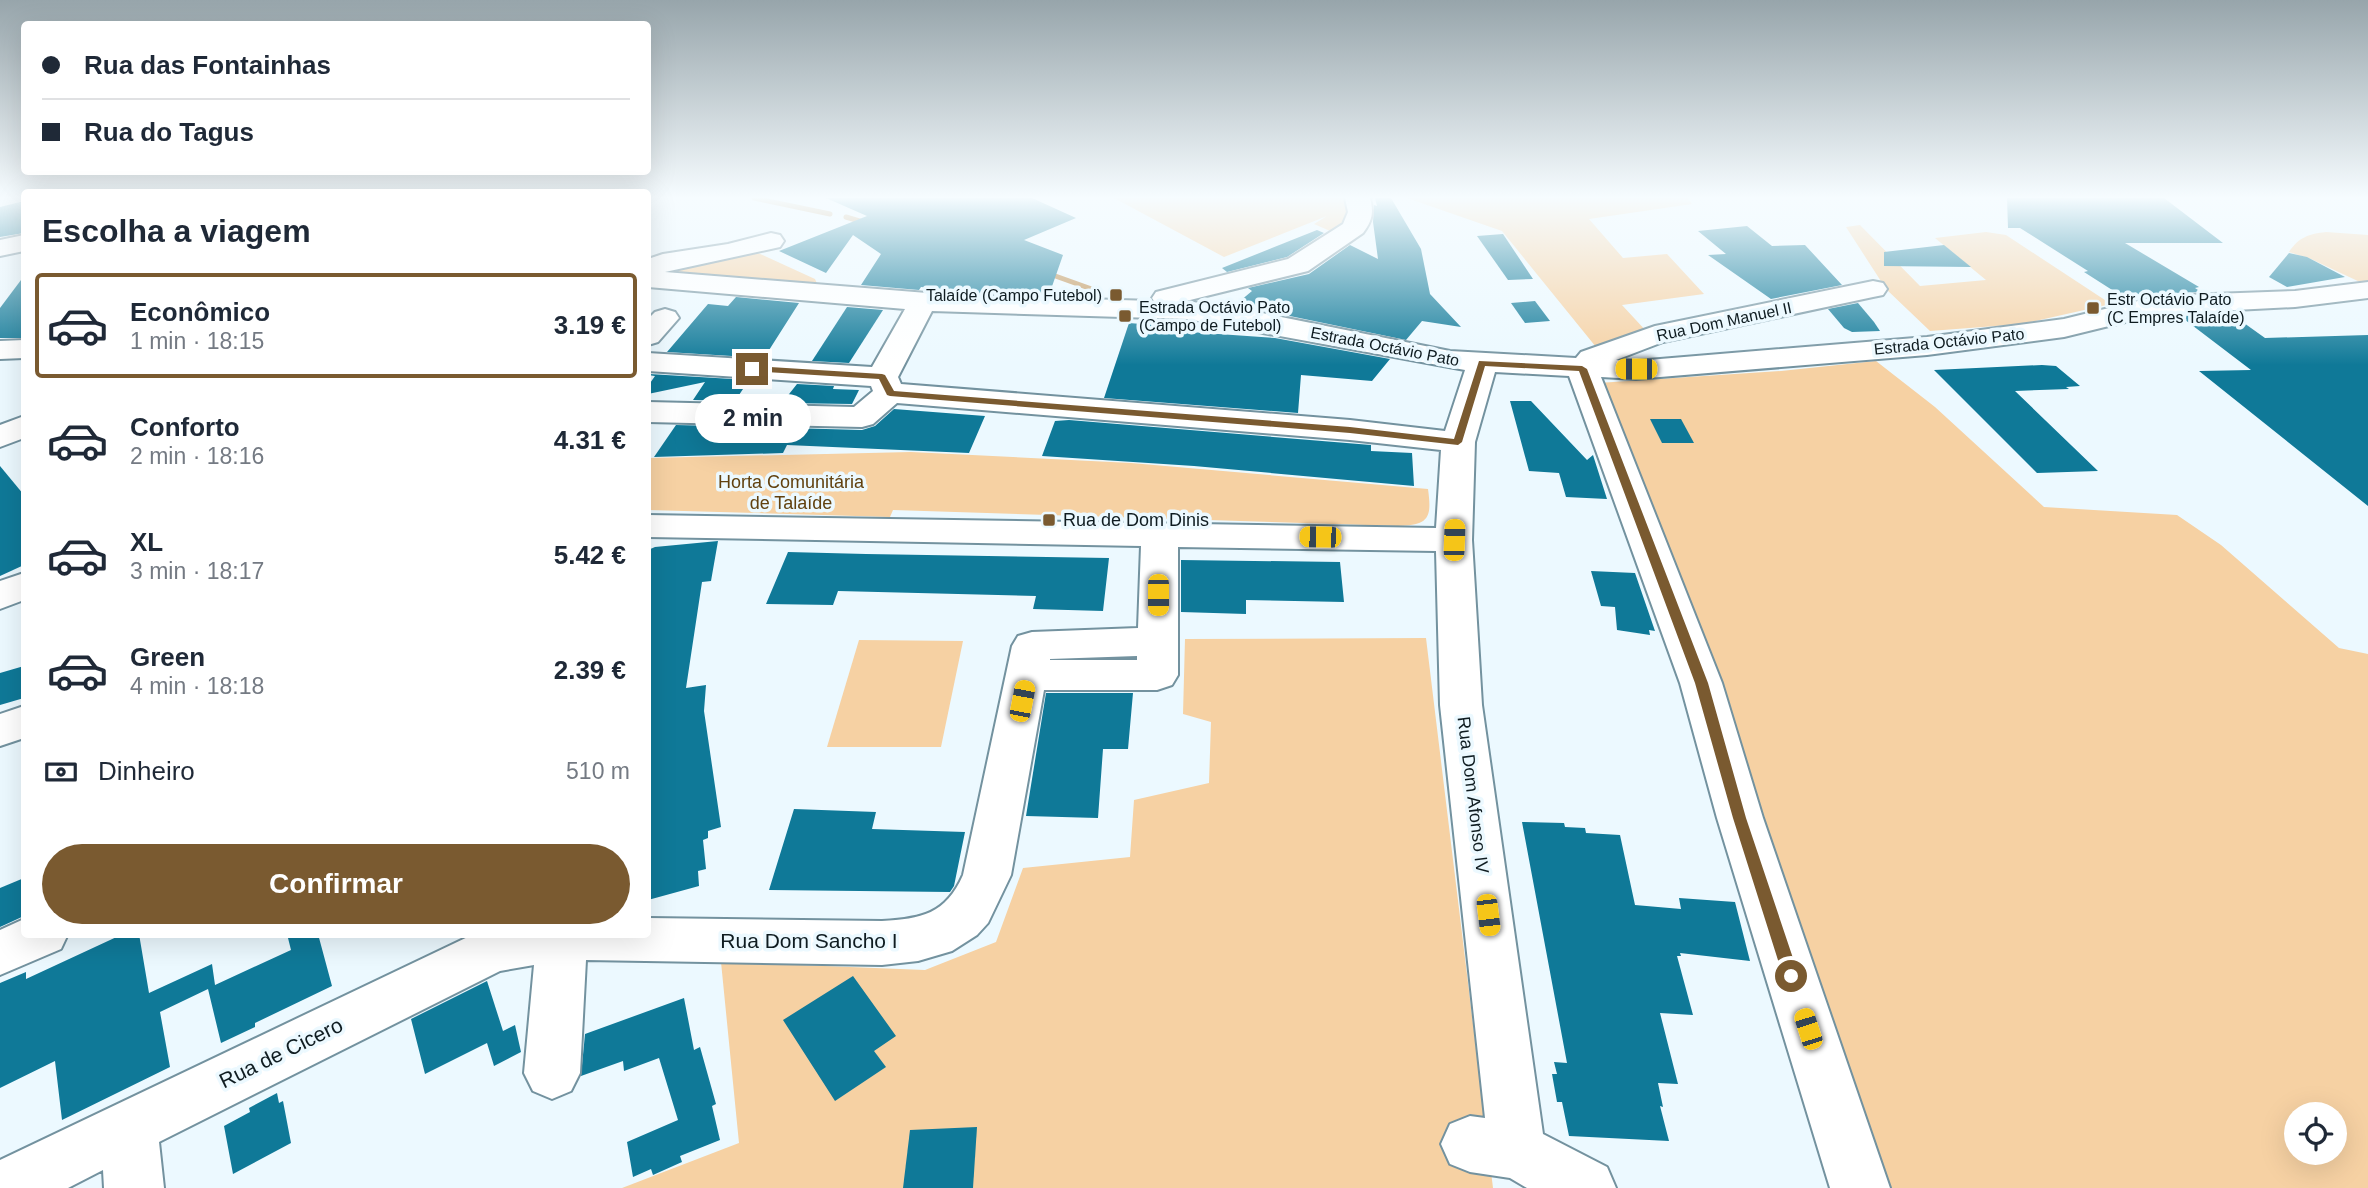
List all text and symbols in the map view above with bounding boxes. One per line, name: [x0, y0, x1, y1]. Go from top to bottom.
text: Rua das Fontainhas: [84, 50, 331, 80]
text: Rua do Tagus: [84, 117, 254, 147]
text: Escolha a viagem: [42, 213, 311, 249]
place label: Talaíde (Campo Futebol): [926, 287, 1102, 304]
marker: Talaíde (Campo Futebol): [1108, 287, 1124, 303]
place label: Estr Octávio Pato (C Empres Talaíde): [2107, 291, 2245, 326]
icon: car: [46, 294, 109, 357]
text: Econômico: [130, 297, 270, 327]
place label: Estrada Octávio Pato (Campo de Futebol): [1139, 299, 1290, 334]
street label: Rua Dom Manuel II: [1655, 299, 1793, 344]
marker: Estr Octávio Pato (C Empres Talaíde): [2085, 300, 2101, 316]
marker: Estrada Octávio Pato (Campo de Futebol): [1117, 308, 1133, 324]
text: 3.19 €: [554, 310, 626, 340]
street label: Estrada Octávio Pato: [1309, 324, 1461, 369]
street label: Estrada Octávio Pato: [1873, 325, 2025, 358]
text: 1 min · 18:15: [130, 328, 264, 354]
route end: [736, 353, 768, 385]
car: [1616, 359, 1658, 380]
callout: 2 min: [694, 394, 810, 442]
text: 2 min: [723, 405, 783, 431]
icon: car: [46, 409, 109, 472]
text: Conforto: [130, 412, 240, 442]
text: 4.31 €: [554, 425, 626, 455]
text: 2 min · 18:16: [130, 443, 264, 469]
park label: Horta Comunitária de Talaíde: [718, 472, 865, 513]
place label: Rua de Dom Dinis: [1063, 510, 1209, 530]
marker: Rua de Dom Dinis: [1041, 512, 1057, 528]
car: [1443, 519, 1466, 561]
icon: car: [46, 524, 109, 587]
car: [1299, 526, 1342, 548]
text: XL: [130, 527, 163, 557]
text: 5.42 €: [554, 540, 626, 570]
text: 3 min · 18:17: [130, 558, 264, 584]
car: [1148, 574, 1169, 616]
icon: car: [46, 639, 109, 702]
text: Green: [130, 642, 205, 672]
text: 2.39 €: [554, 655, 626, 685]
text: 4 min · 18:18: [130, 673, 264, 699]
car: [1008, 678, 1037, 724]
street label: Rua Dom Afonso IV: [1453, 715, 1493, 875]
icon: cash: [42, 753, 80, 791]
text: Dinheiro: [98, 756, 195, 786]
text: 510 m: [566, 758, 630, 784]
button: Confirmar: [42, 844, 630, 924]
car: [1476, 893, 1501, 937]
street label: Rua Dom Sancho I: [720, 929, 898, 952]
route start: [1775, 960, 1807, 992]
car: [1792, 1006, 1825, 1052]
street label: Rua de Cicero: [215, 1013, 346, 1092]
map controls: [2284, 1102, 2347, 1165]
button: locate: [2284, 1102, 2347, 1165]

